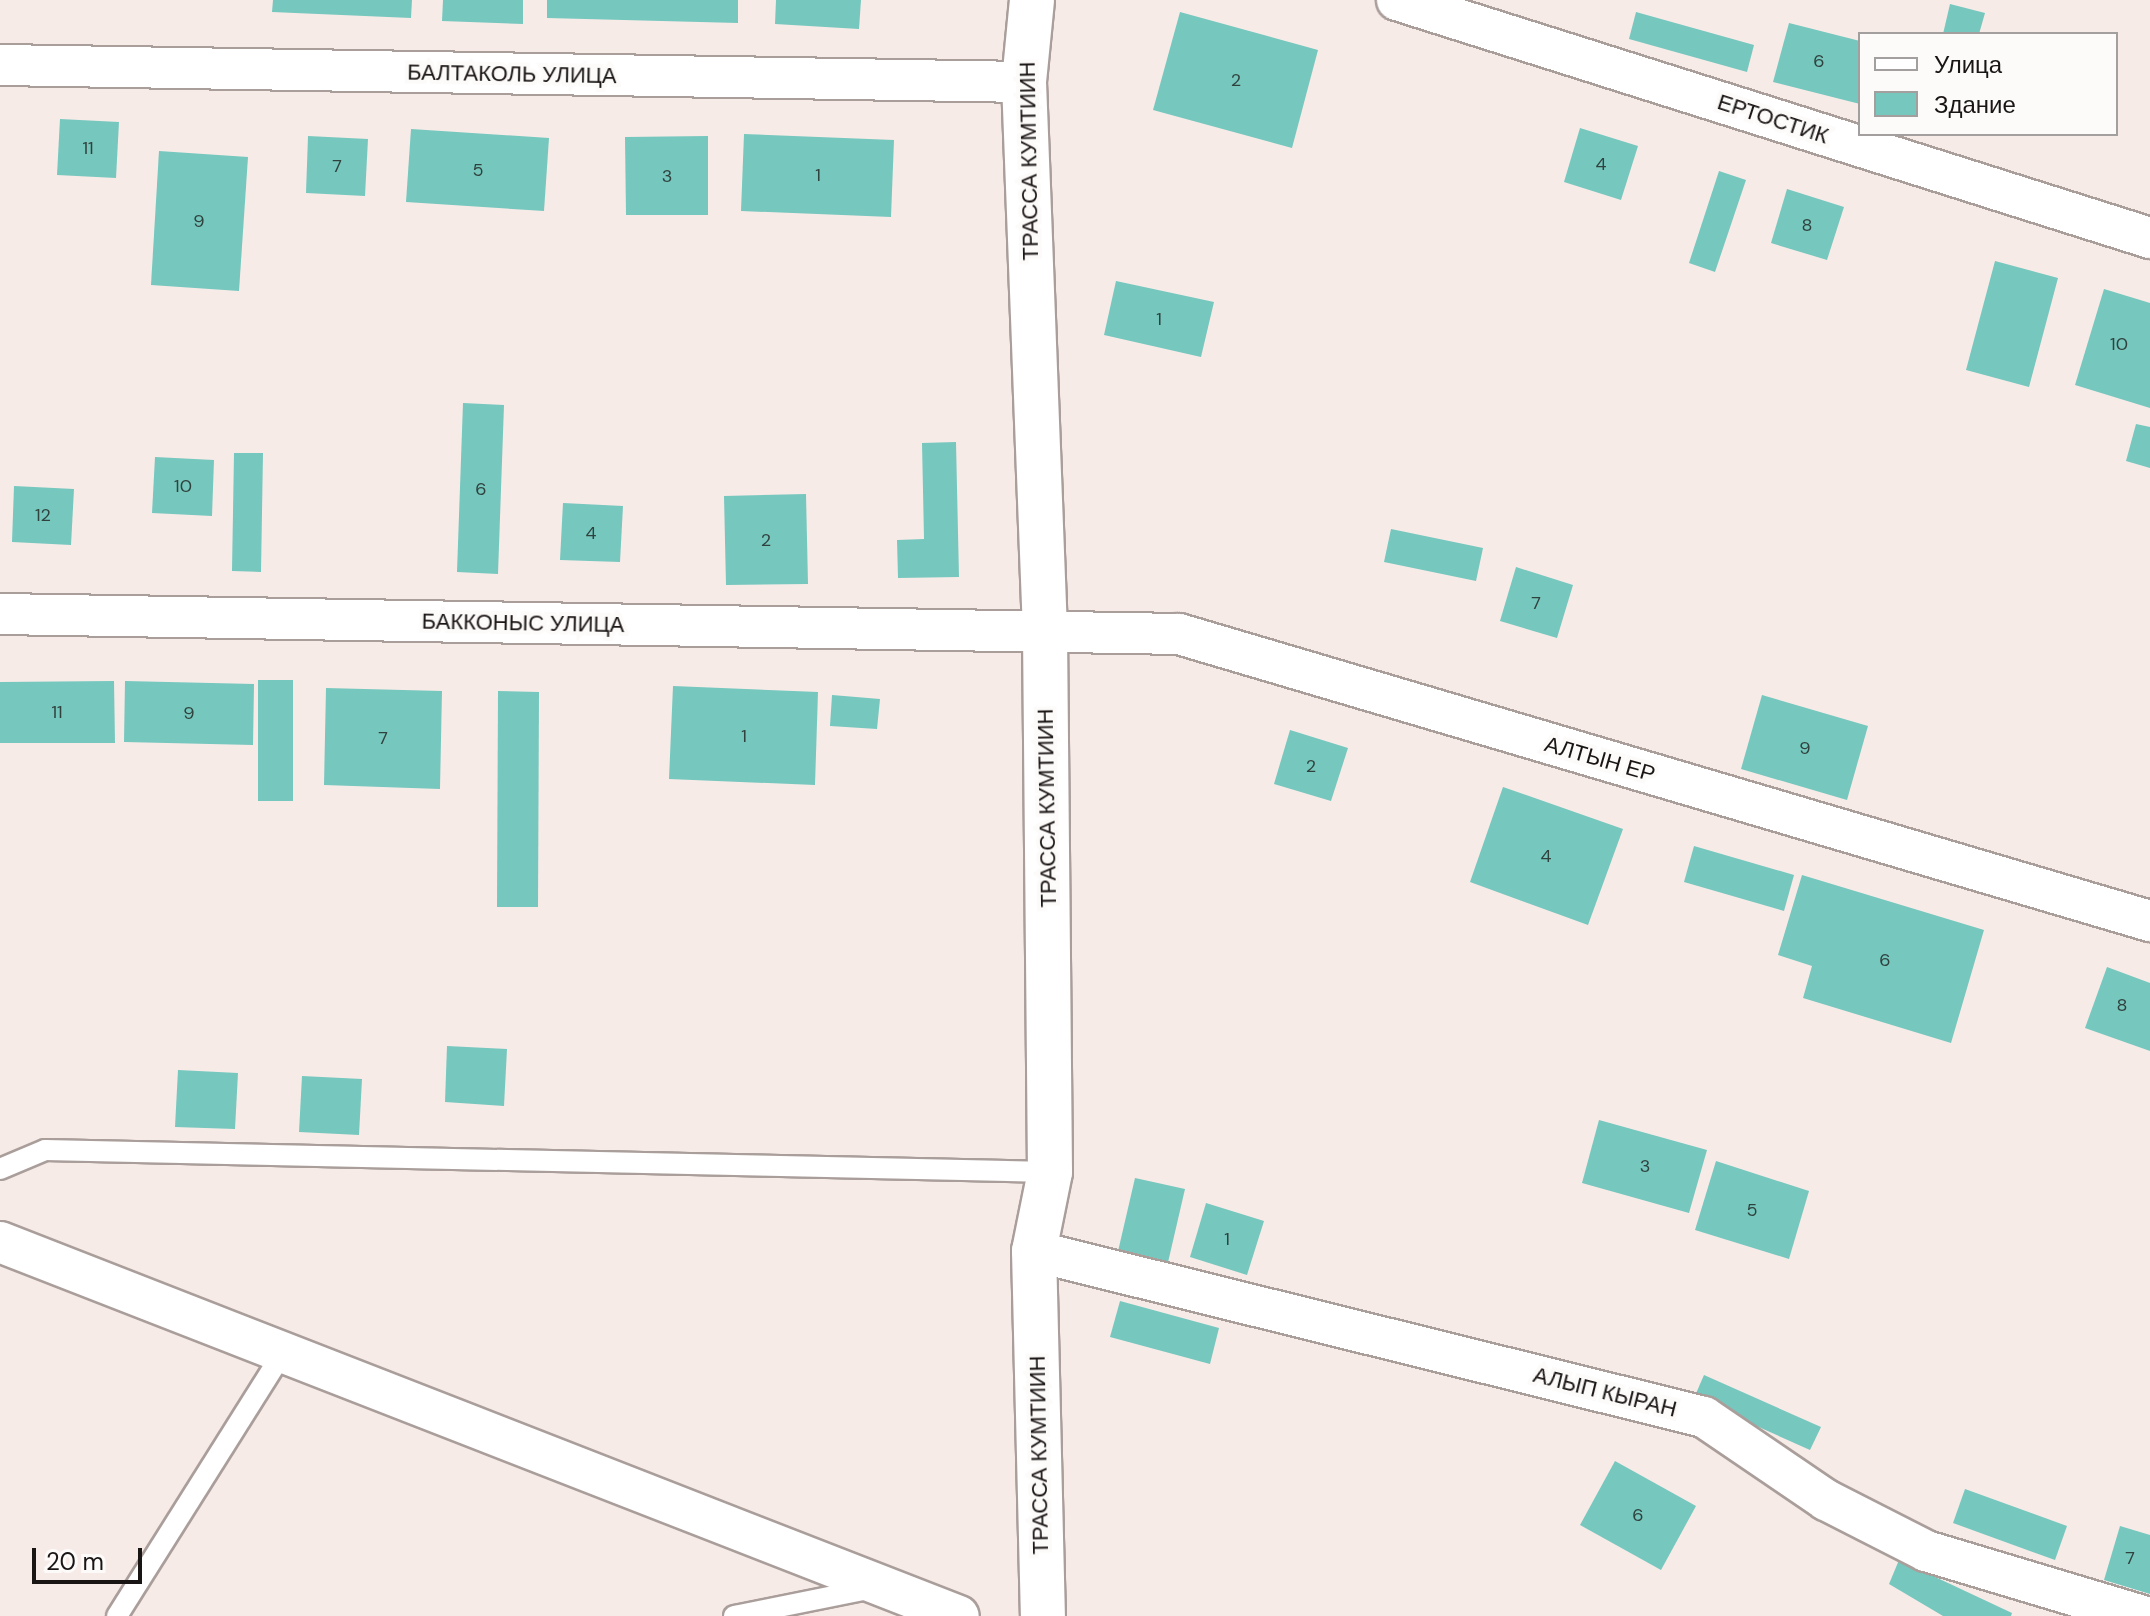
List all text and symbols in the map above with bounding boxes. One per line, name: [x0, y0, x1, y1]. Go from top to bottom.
legend: [1858, 32, 2118, 136]
text: Улица: [1934, 49, 2002, 80]
house number: 6: [1813, 50, 1825, 72]
street label: БАЛТАКОЛЬ УЛИЦА: [407, 59, 617, 89]
street label: ТРАССА КУМТИИН: [1014, 61, 1044, 261]
house number: 2: [1231, 69, 1241, 91]
street label: ЕРТОСТИК: [1714, 89, 1832, 149]
text: Здание: [1934, 89, 2016, 120]
house number: 11: [82, 137, 94, 159]
house number: 4: [1596, 153, 1606, 175]
house number: 7: [332, 155, 342, 177]
house number: 5: [473, 159, 483, 181]
house number: 1: [815, 164, 821, 186]
house number: 3: [662, 165, 672, 187]
house number: 9: [193, 210, 205, 232]
house number: 8: [1802, 214, 1812, 236]
house number: 1: [1156, 308, 1162, 330]
house number: 10: [2110, 333, 2128, 355]
house number: 10: [174, 475, 192, 497]
house number: 6: [475, 478, 487, 500]
house number: 12: [35, 504, 51, 526]
house number: 4: [586, 522, 596, 544]
house number: 2: [761, 529, 771, 551]
house number: 7: [1531, 592, 1541, 614]
street label: БАККОНЫС УЛИЦА: [421, 608, 625, 638]
house number: 11: [51, 701, 63, 723]
house number: 9: [183, 702, 195, 724]
street label: ТРАССА КУМТИИН: [1032, 708, 1062, 908]
house number: 1: [741, 725, 747, 747]
house number: 7: [378, 727, 388, 749]
street label: АЛТЫН ЕР: [1542, 731, 1658, 787]
house number: 9: [1799, 737, 1811, 759]
house number: 2: [1306, 755, 1316, 777]
house number: 4: [1541, 845, 1551, 867]
house number: 6: [1879, 949, 1891, 971]
house number: 8: [2117, 994, 2127, 1016]
house number: 3: [1640, 1155, 1650, 1177]
house number: 5: [1747, 1199, 1757, 1221]
house number: 1: [1224, 1228, 1230, 1250]
street label: ТРАССА КУМТИИН: [1024, 1355, 1054, 1555]
street label: АЛЫП КЫРАН: [1531, 1361, 1679, 1423]
house number: 6: [1632, 1504, 1644, 1526]
scale bar: [36, 1532, 146, 1582]
text: 20 m: [46, 1546, 104, 1577]
house number: 7: [2125, 1547, 2135, 1569]

